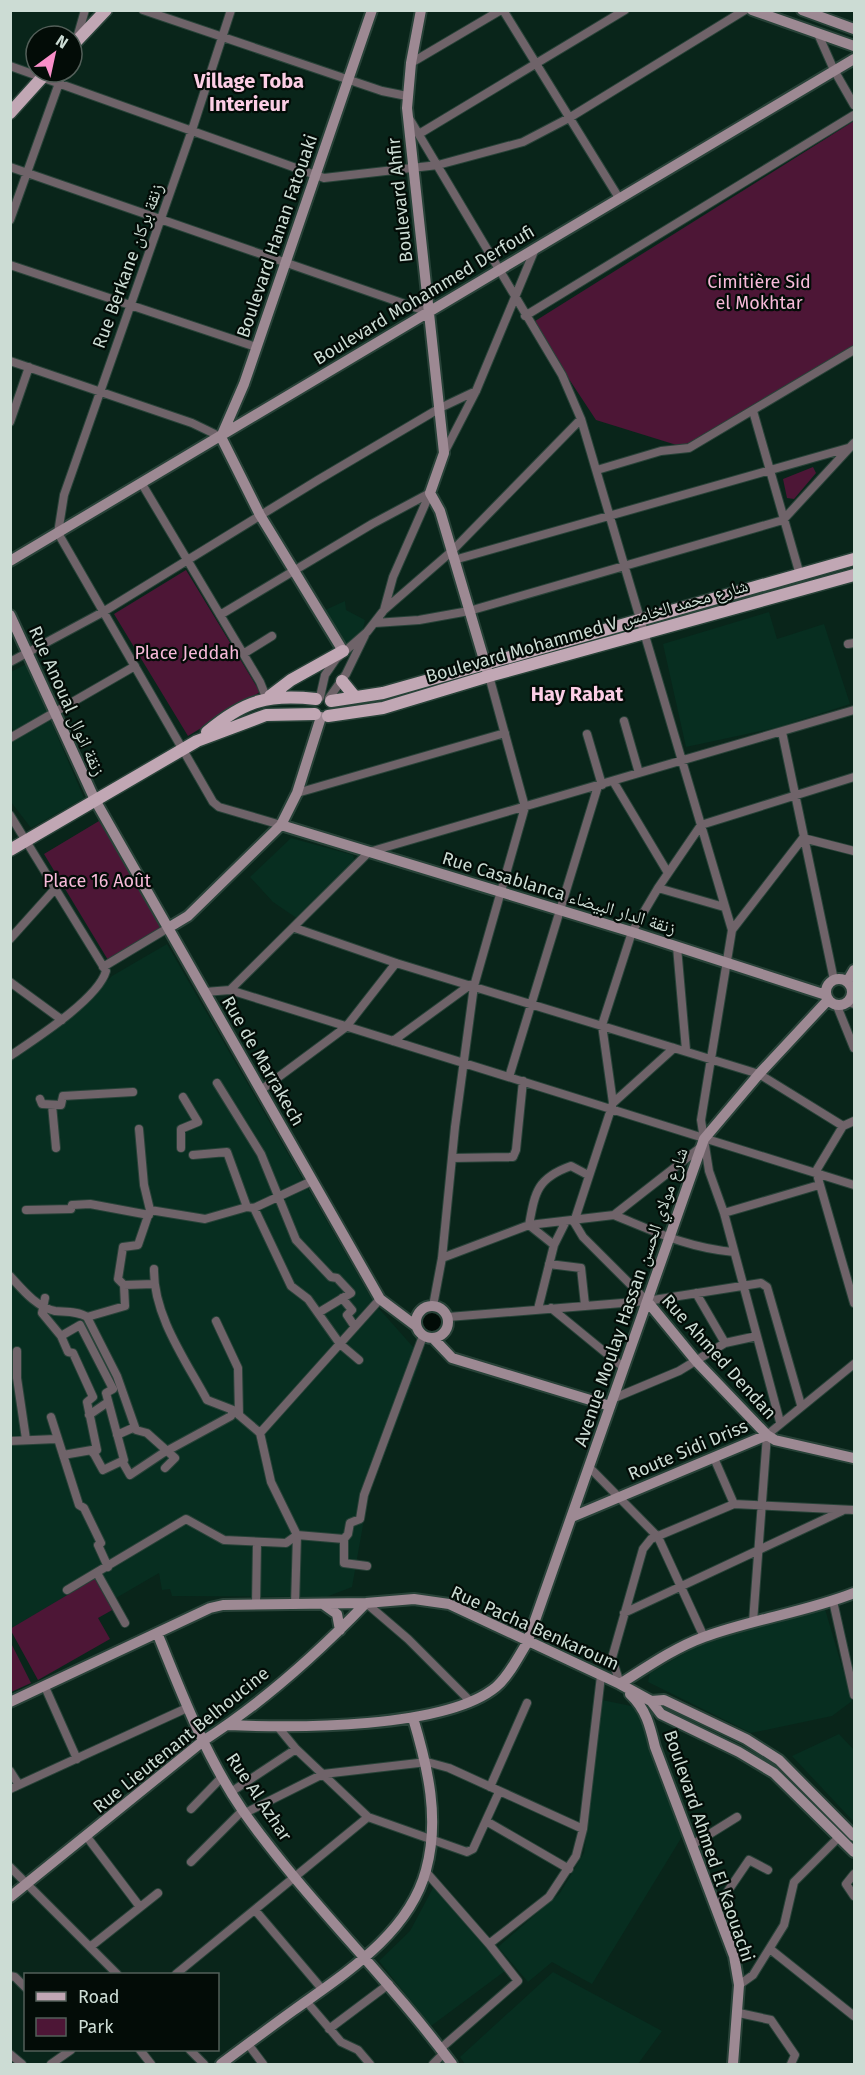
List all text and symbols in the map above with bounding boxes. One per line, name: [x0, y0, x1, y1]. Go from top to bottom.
north arrow: [24, 24, 84, 84]
text: N: [52, 31, 72, 53]
district label: Village Toba Interieur: [193, 69, 304, 116]
street label: Boulevard Hanan Fatouaki: [232, 131, 322, 341]
street label: Boulevard Ahfir: [383, 136, 417, 263]
street label: Rue Berkane زنقة بركان: [88, 180, 168, 352]
street label: Boulevard Mohammed Derfoufi: [310, 220, 538, 370]
park label: Cimitière Sid el Mokhtar: [707, 271, 811, 314]
street label: Boulevard Mohammed V شارع محمد الخامس: [423, 574, 751, 688]
street label: Rue Anoual زنقة انوال: [24, 623, 110, 779]
park label: Place Jeddah: [134, 642, 240, 664]
district label: Hay Rabat: [531, 682, 624, 706]
street label: Rue Casablanca زنقة الدار البيضاء: [439, 847, 679, 939]
park label: Place 16 Août: [43, 870, 152, 892]
street label: Rue de Marrakech: [217, 992, 309, 1130]
street label: Avenue Moulay Hassan شارع مولاي الحسن: [569, 1145, 696, 1450]
street label: Rue Ahmed Dendan: [657, 1290, 781, 1424]
street label: Route Sidi Driss: [625, 1415, 751, 1485]
street label: Rue Pacha Benkaroum: [447, 1581, 623, 1675]
street label: Rue Lieutenant Belhoucine: [89, 1662, 273, 1818]
street label: Boulevard Ahmed El Kaouachi: [659, 1727, 759, 1965]
street label: Rue Al Azhar: [221, 1749, 297, 1845]
legend: [24, 1973, 219, 2051]
text: Road: [78, 1986, 120, 2008]
text: Park: [78, 2016, 114, 2038]

